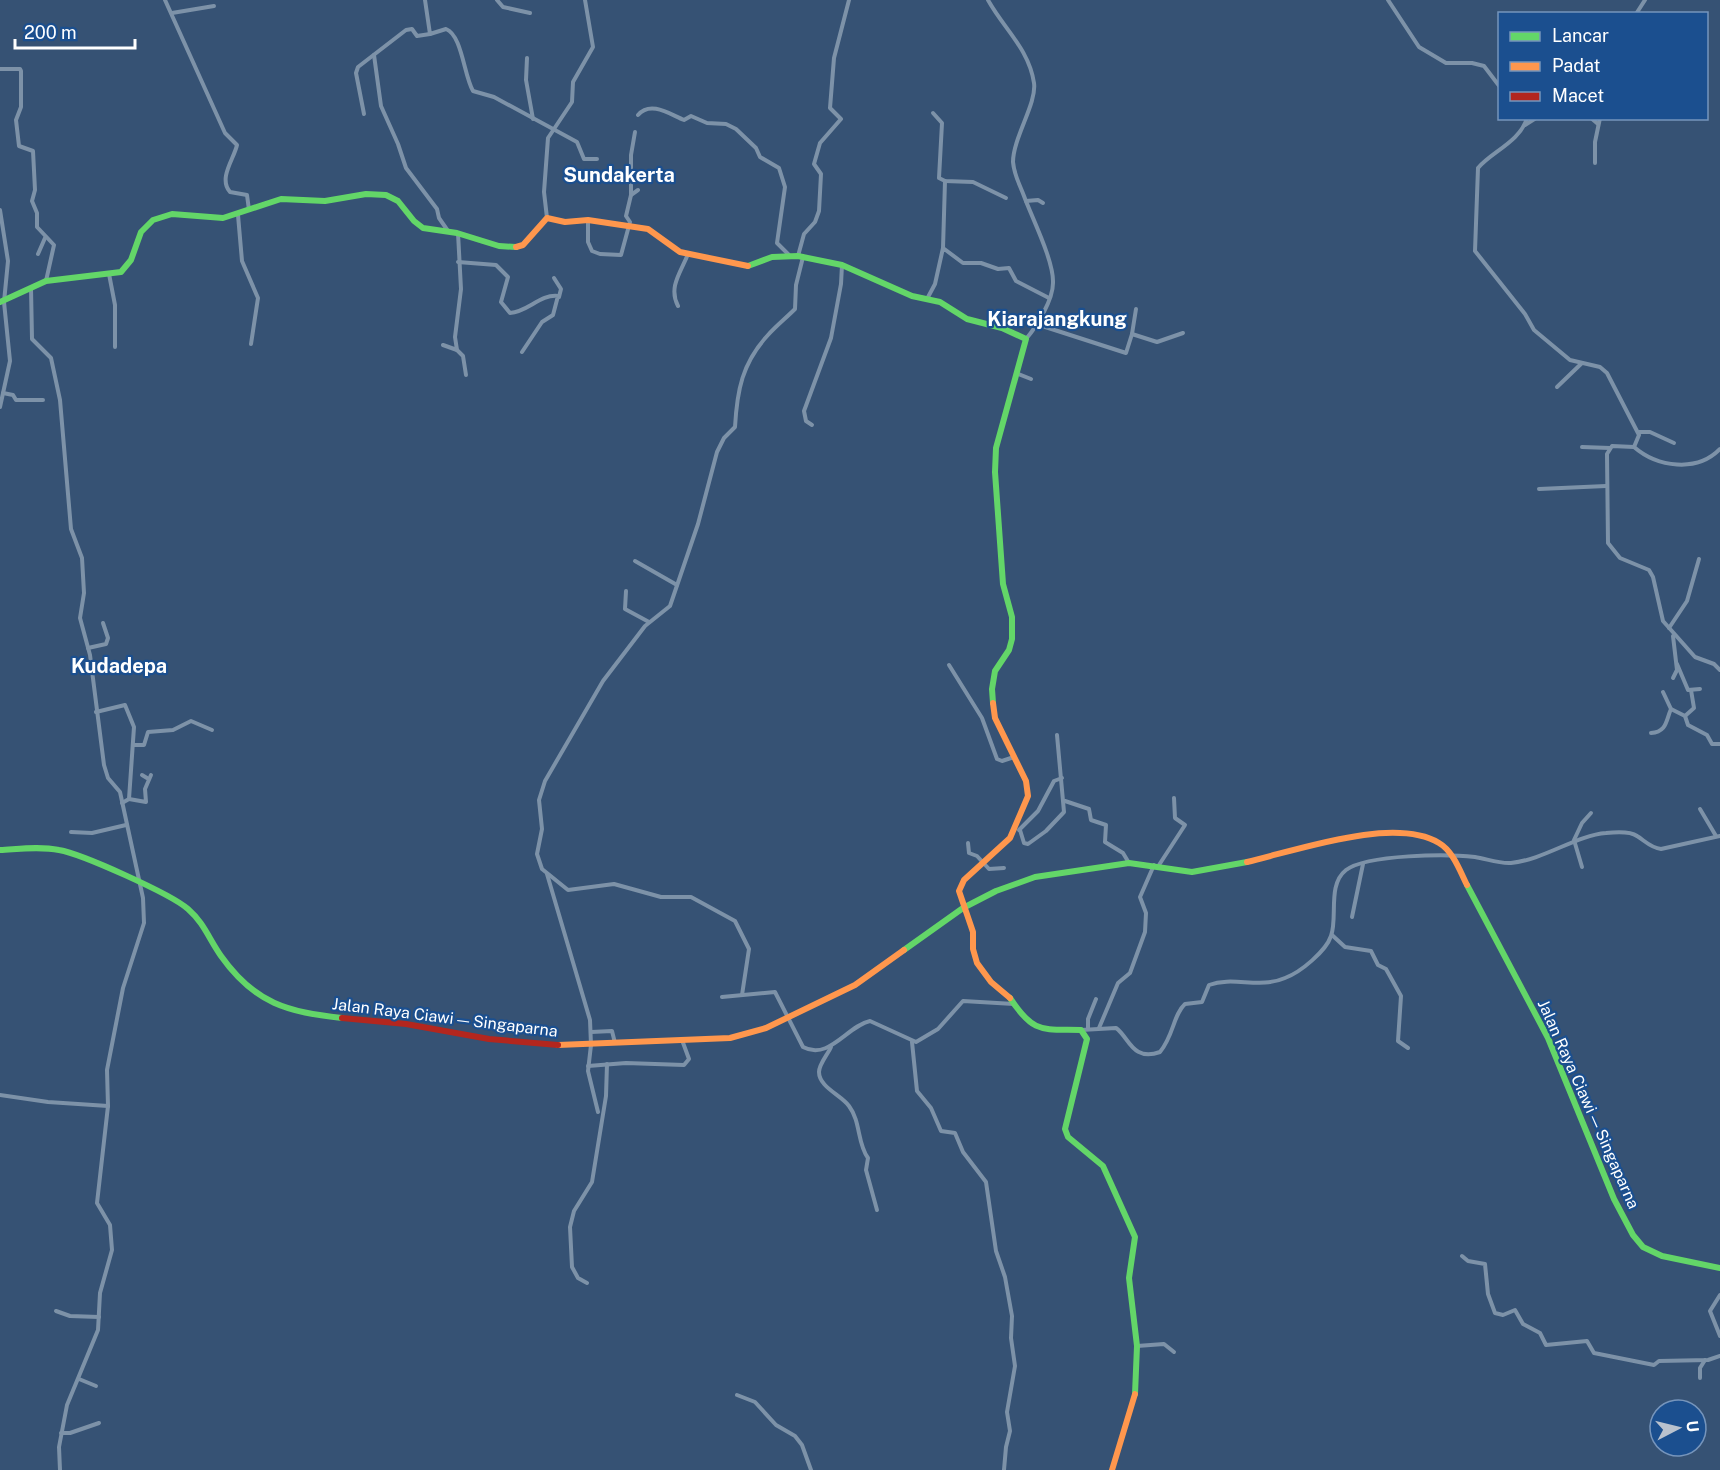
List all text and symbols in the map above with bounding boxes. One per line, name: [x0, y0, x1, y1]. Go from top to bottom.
scale bar: [15, 12, 135, 50]
legend: [1498, 12, 1708, 120]
text: 200 m: [24, 22, 77, 43]
text: Lancar: [1552, 25, 1609, 46]
text: Padat: [1552, 55, 1601, 76]
text: Macet: [1552, 85, 1604, 106]
district label: Sundakerta: [563, 163, 675, 187]
district label: Kiarajangkung: [987, 307, 1127, 331]
district label: Kudadepa: [71, 654, 167, 678]
street label: Jalan Raya Ciawi — Singaparna: [331, 994, 559, 1041]
street label: Jalan Raya Ciawi — Singaparna: [1534, 997, 1643, 1212]
north arrow: [1648, 1398, 1708, 1458]
text: U: [1682, 1419, 1703, 1433]

